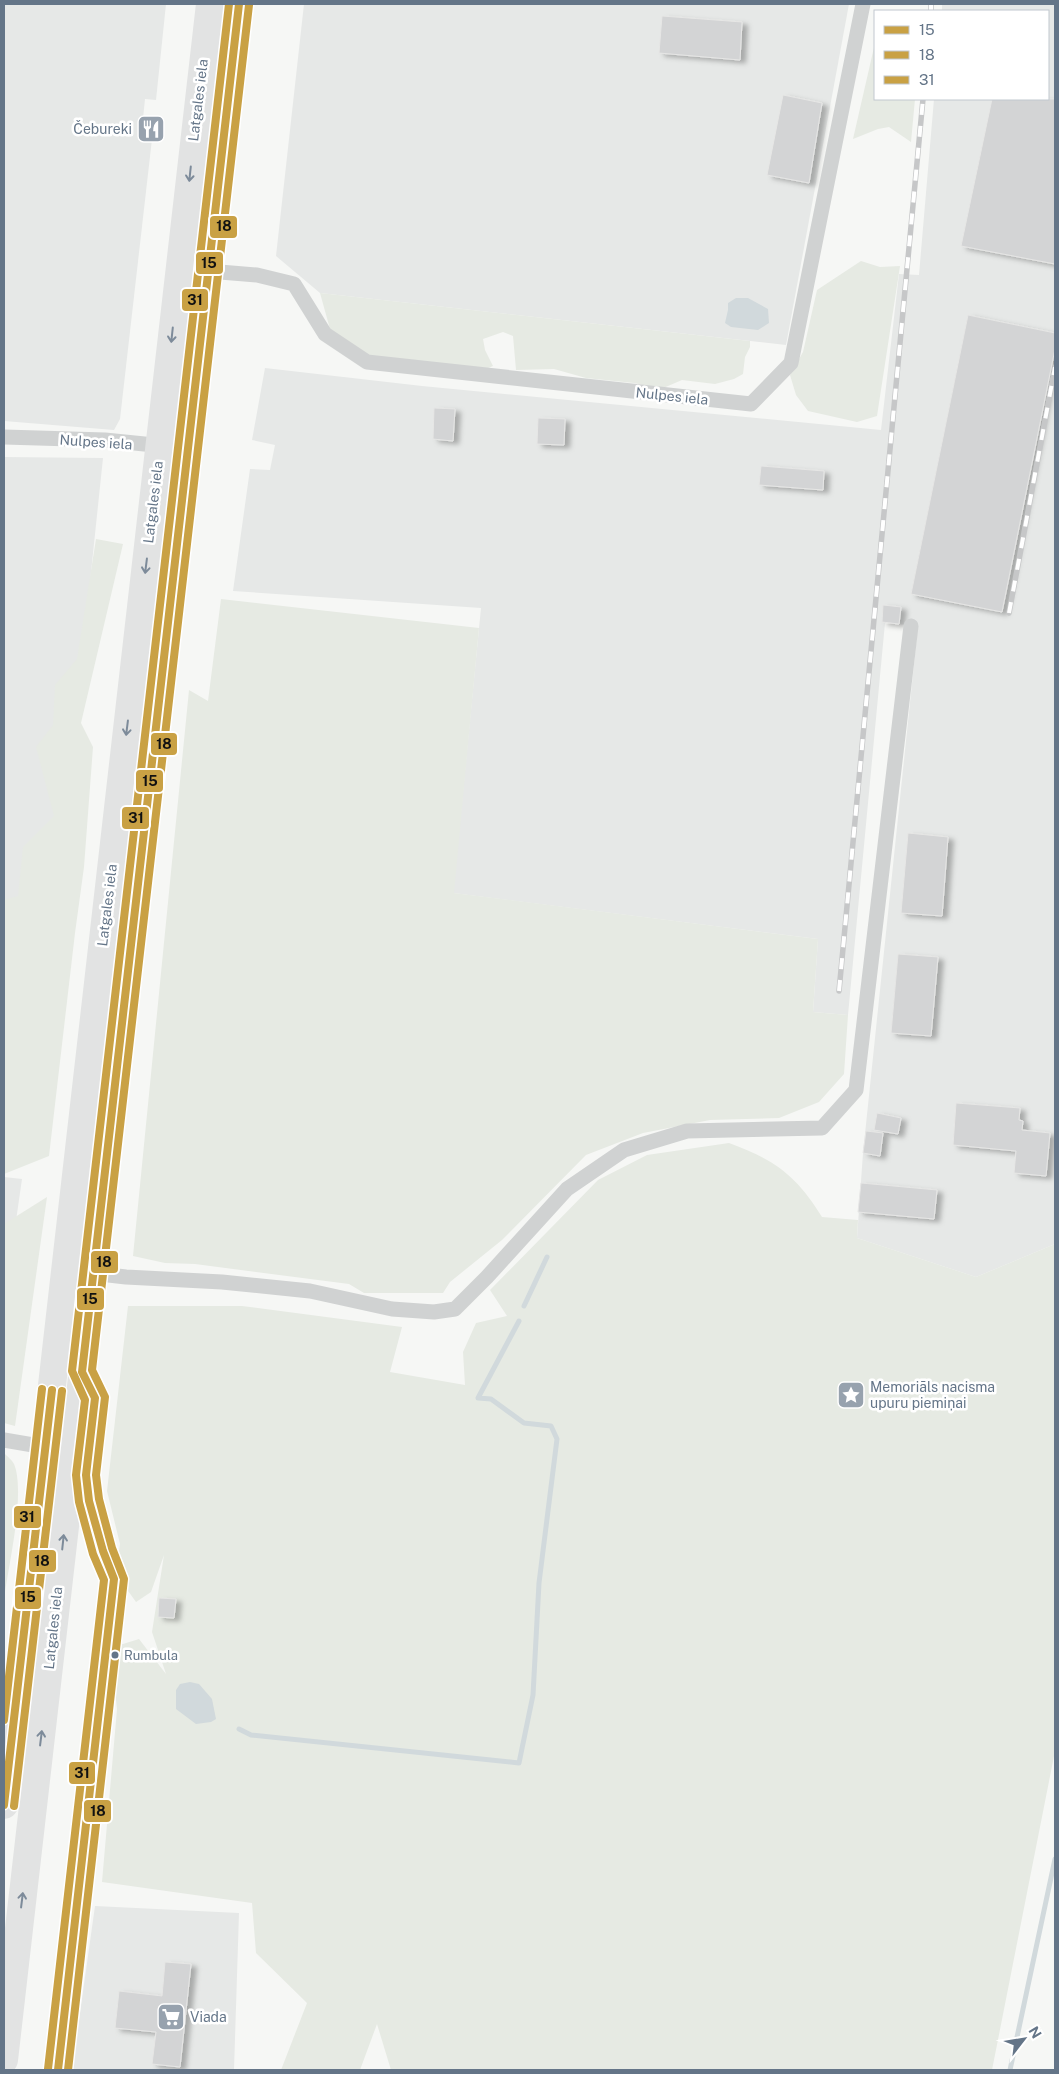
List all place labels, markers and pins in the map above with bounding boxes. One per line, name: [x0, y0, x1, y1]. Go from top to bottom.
restaurant icon: Čebureki: [136, 114, 166, 144]
place label: Čebureki: [73, 120, 132, 137]
place label: Memoriāls nacisma upuru piemiņai: [870, 1379, 995, 1411]
place icon: Memoriāls nacisma upuru piemiņai: [836, 1380, 866, 1410]
place label: Rumbula: [124, 1648, 178, 1663]
marker: Rumbula: [110, 1650, 120, 1660]
supermarket icon: Viada: [156, 2002, 186, 2032]
place label: Viada: [190, 2009, 227, 2025]

